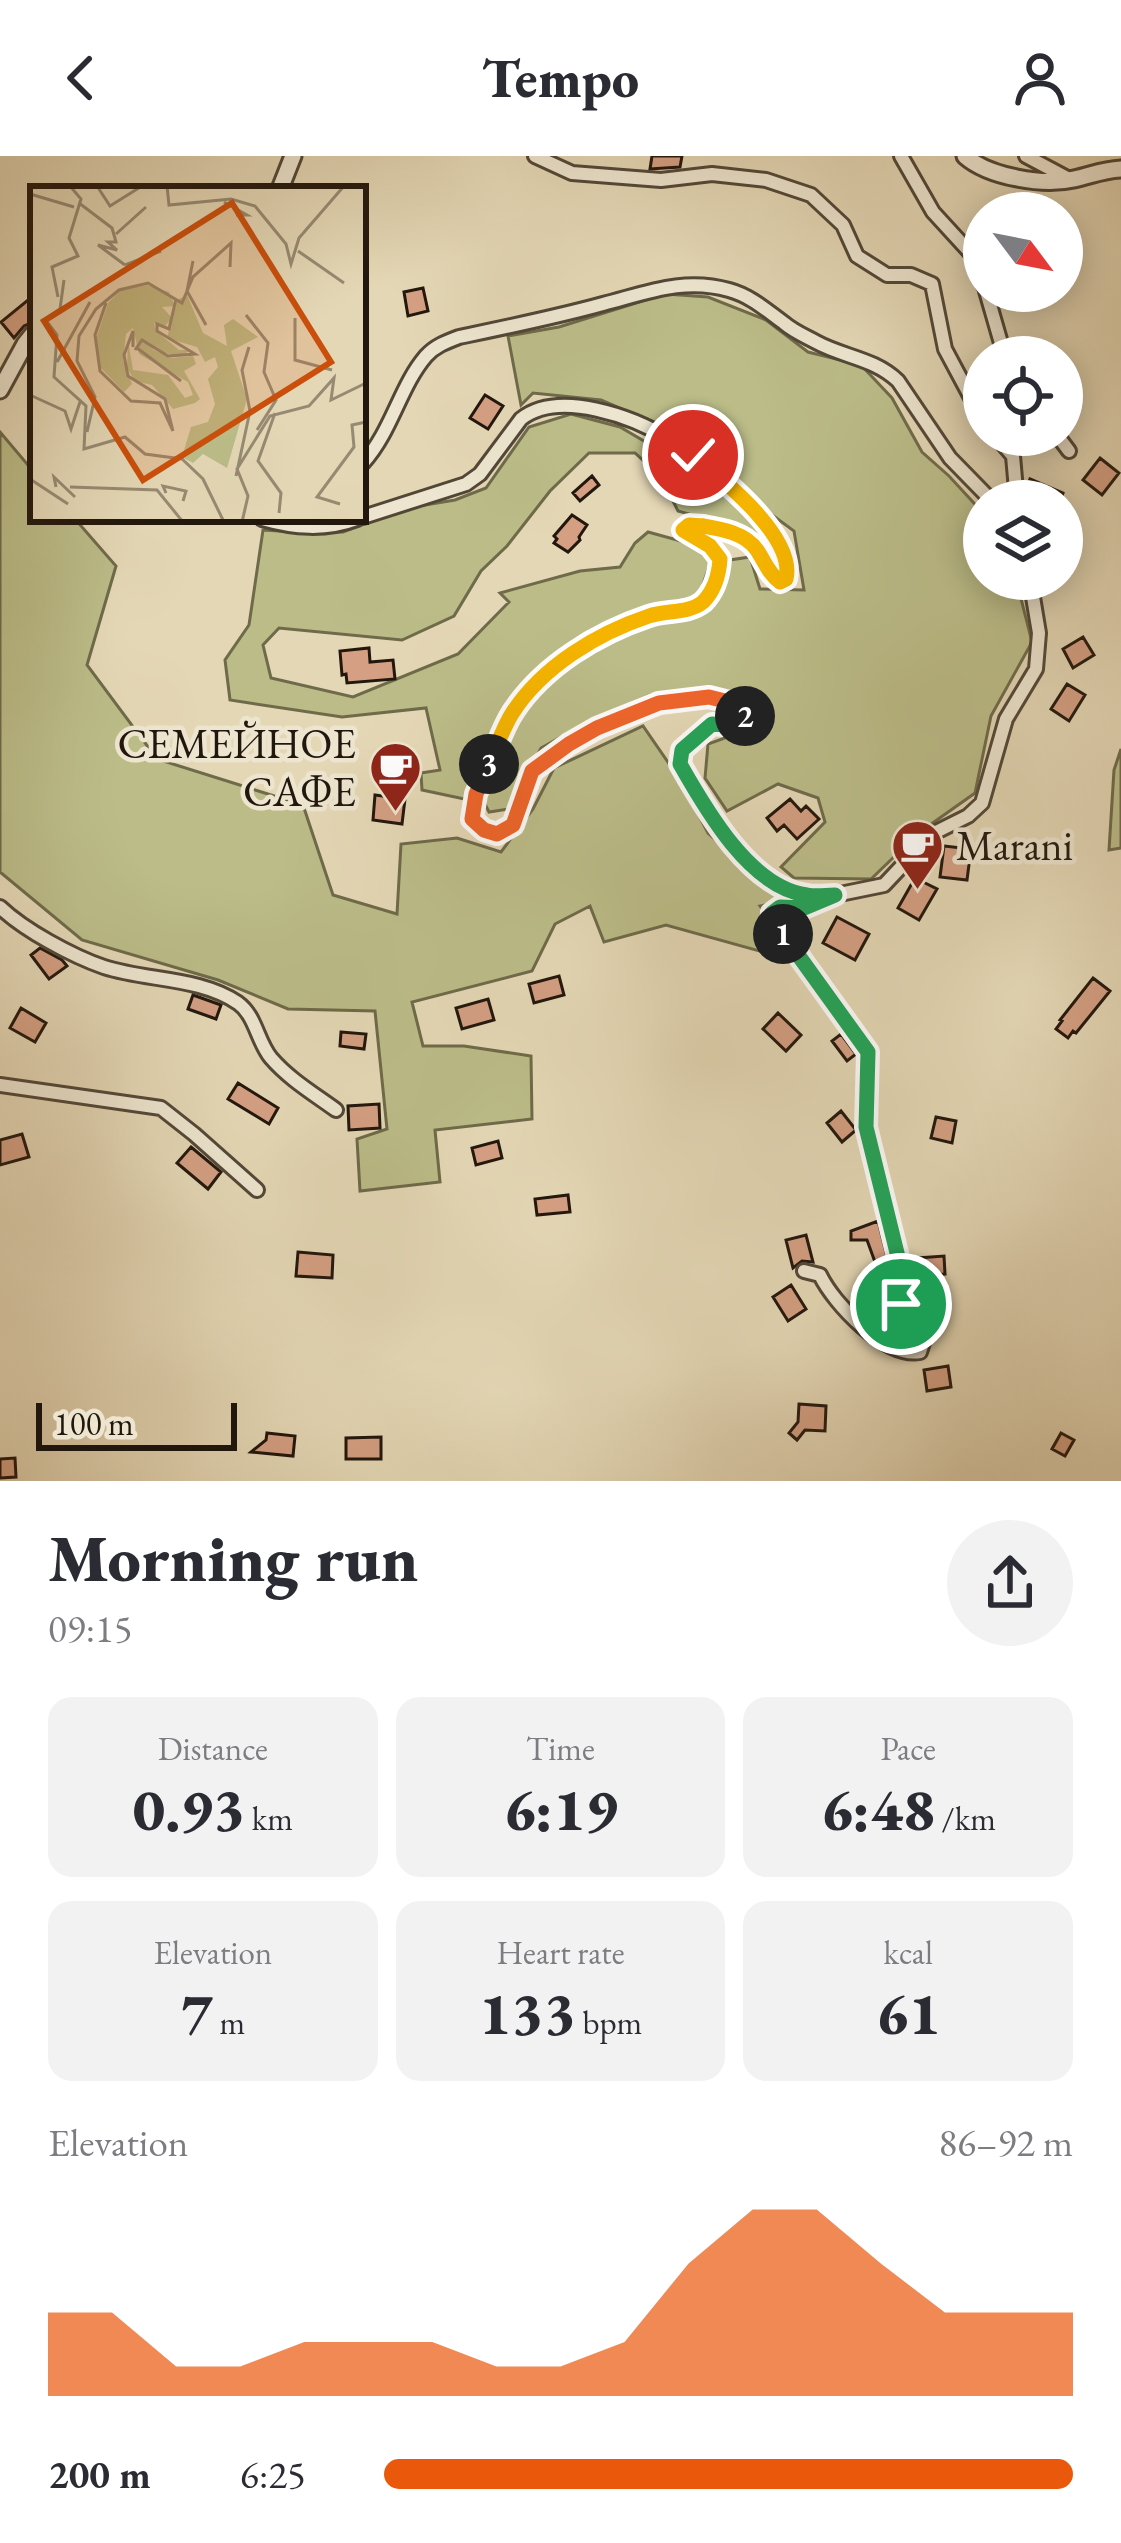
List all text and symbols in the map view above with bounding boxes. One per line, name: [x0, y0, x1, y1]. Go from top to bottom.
text: Tempo: [482, 43, 639, 113]
icon: back: [48, 45, 114, 111]
icon: person: [1007, 45, 1073, 111]
inset map: [30, 186, 366, 522]
north arrow: [963, 192, 1083, 312]
map controls: [963, 192, 1083, 600]
button: locate: [963, 336, 1083, 456]
pin: [642, 404, 744, 506]
icon: check: [660, 422, 726, 488]
button: layers: [963, 480, 1083, 600]
pin: 2: [715, 686, 775, 746]
text: 2: [736, 694, 754, 737]
place label: СЕМЕЙНОЕ САФЕ: [117, 716, 356, 819]
pin: 3: [459, 734, 519, 794]
cafe icon: СЕМЕЙНОЕ САФЕ: [367, 739, 423, 813]
text: 3: [480, 742, 498, 785]
cafe icon: Marani: [889, 817, 945, 891]
place label: Marani: [956, 818, 1073, 873]
pin: 1: [753, 904, 813, 964]
text: 1: [774, 912, 792, 955]
pin: [850, 1253, 952, 1355]
icon: arrive: [868, 1271, 934, 1337]
scale bar: [36, 1397, 237, 1450]
text: 100 m: [54, 1402, 134, 1445]
text: Morning run: [48, 1515, 418, 1601]
button: share: [947, 1520, 1073, 1646]
text: 09:15: [48, 1603, 133, 1654]
text: Distance: [158, 1727, 268, 1770]
text: Time: [526, 1727, 595, 1770]
text: Pace: [880, 1727, 936, 1770]
text: 0.93: [133, 1770, 245, 1848]
text: 6:19: [503, 1770, 618, 1848]
text: 6:48: [820, 1770, 935, 1848]
text: km: [245, 1797, 293, 1840]
text: /km: [935, 1797, 996, 1840]
text: Elevation: [153, 1931, 272, 1974]
text: Heart rate: [496, 1931, 625, 1974]
text: kcal: [883, 1931, 933, 1974]
text: 7: [180, 1974, 213, 2052]
text: 133: [479, 1974, 576, 2052]
text: 61: [876, 1974, 941, 2052]
text: m: [213, 2001, 245, 2044]
text: bpm: [576, 2001, 642, 2044]
text: Elevation: [48, 2117, 188, 2168]
text: 86–92 m: [939, 2117, 1073, 2168]
text: 200 m: [48, 2449, 151, 2500]
text: 6:25: [240, 2449, 306, 2500]

